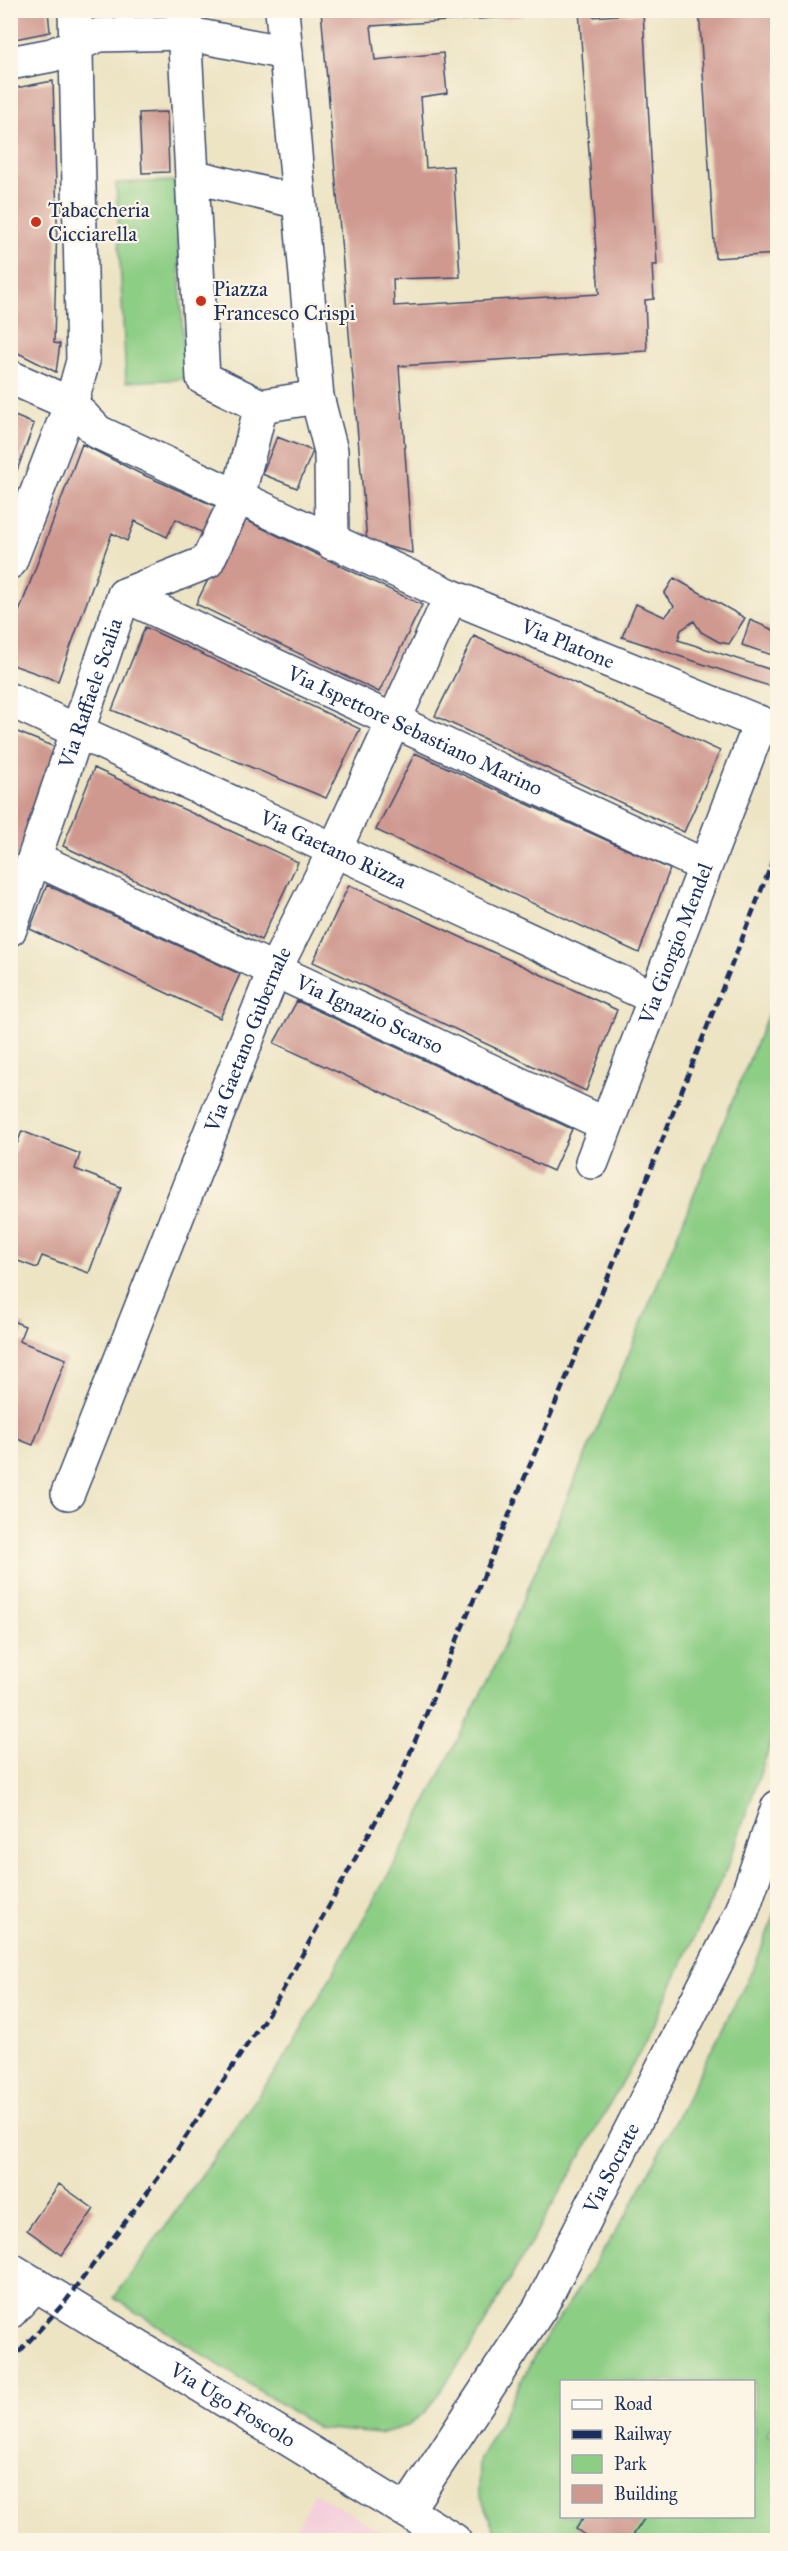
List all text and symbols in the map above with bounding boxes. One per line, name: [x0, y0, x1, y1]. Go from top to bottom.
place label: Tabaccheria Cicciarella: [48, 197, 150, 247]
marker: Tabaccheria Cicciarella: [29, 215, 43, 229]
place label: Piazza Francesco Crispi: [213, 276, 356, 326]
marker: Piazza Francesco Crispi: [194, 294, 208, 308]
street label: Via Platone: [516, 613, 619, 675]
street label: Via Raffaele Scalia: [52, 615, 128, 773]
street label: Via Ispettore Sebastiano Marino: [282, 660, 547, 801]
street label: Via Gaetano Rizza: [255, 804, 411, 894]
street label: Via Giorgio Mendel: [633, 859, 719, 1029]
street label: Via Gaetano Gubernale: [198, 942, 297, 1137]
street label: Via Ignazio Scarso: [291, 969, 448, 1060]
street label: Via Socrate: [577, 2118, 645, 2219]
street label: Via Ugo Foscolo: [164, 2356, 301, 2453]
legend: [560, 2380, 755, 2518]
text: Road: [614, 2393, 652, 2415]
text: Railway: [614, 2423, 672, 2445]
text: Park: [614, 2453, 647, 2475]
text: Building: [614, 2483, 678, 2506]

